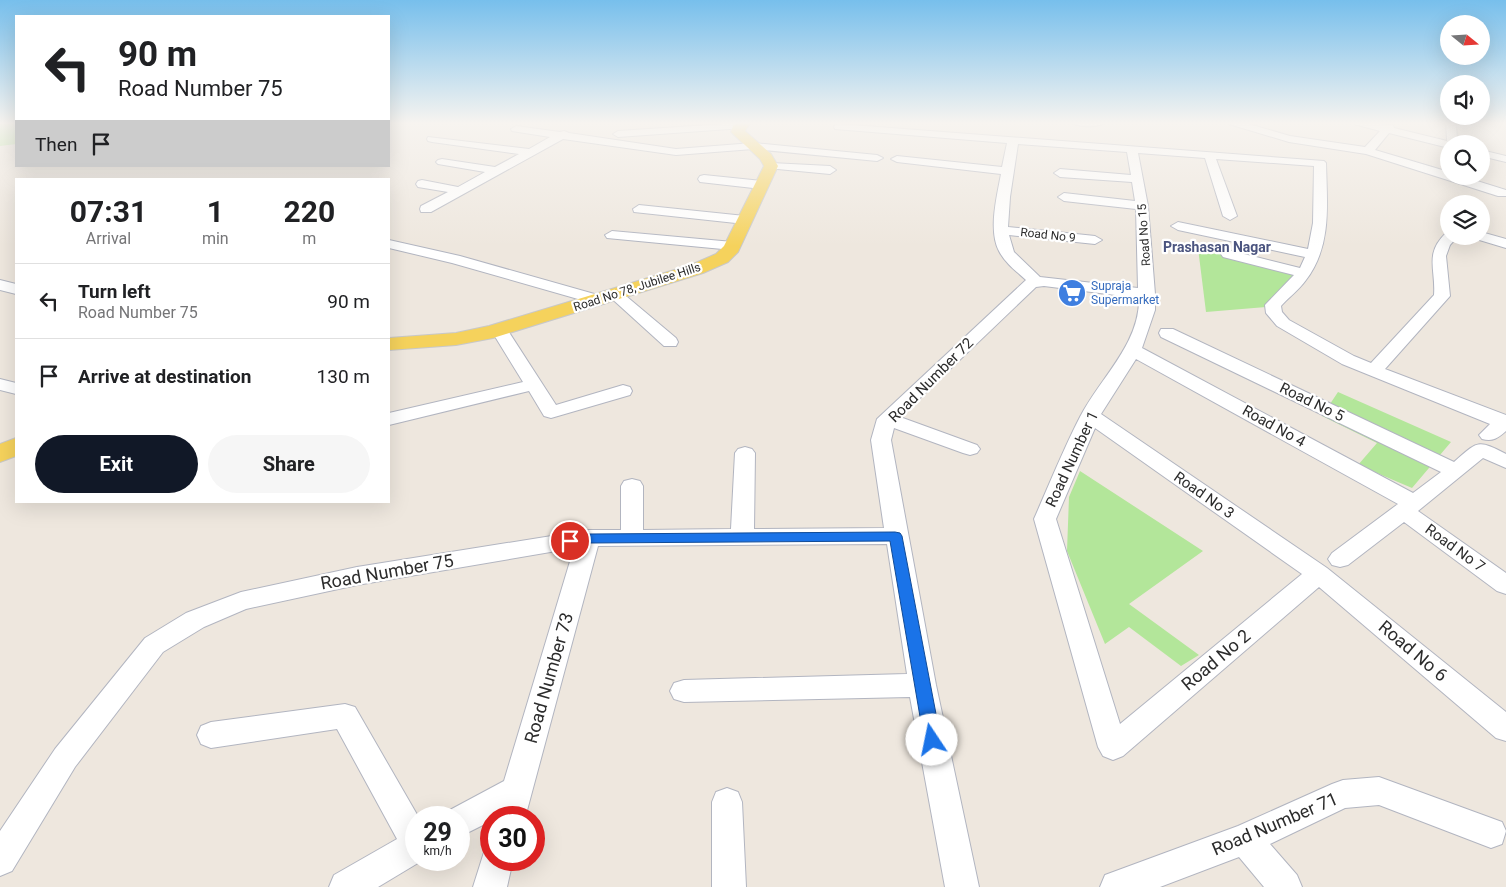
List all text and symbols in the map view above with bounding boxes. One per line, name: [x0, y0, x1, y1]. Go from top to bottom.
north arrow: [1440, 15, 1490, 65]
map controls: [1440, 15, 1490, 245]
text: 90 m: [118, 34, 197, 75]
icon: left: [35, 35, 100, 100]
button: sound: [1440, 75, 1490, 125]
text: Road Number 75: [118, 76, 283, 101]
icon: arrive: [87, 130, 115, 158]
text: Then: [35, 133, 77, 156]
button: search: [1440, 135, 1490, 185]
text: 07:31: [70, 194, 147, 229]
text: 1: [207, 194, 224, 229]
text: 220: [284, 194, 335, 229]
button: layers: [1440, 195, 1490, 245]
street label: Road No 15: [1135, 203, 1153, 267]
street label: Road No 9: [1020, 225, 1076, 245]
text: Arrival: [86, 229, 131, 248]
text: min: [202, 229, 229, 248]
text: m: [302, 229, 316, 248]
district label: Prashasan Nagar: [1163, 239, 1271, 255]
street label: Road No 78, Jubilee Hills: [572, 260, 702, 314]
supermarket icon: Supraja Supermarket: [1057, 278, 1087, 308]
place label: Supraja Supermarket: [1091, 279, 1159, 307]
text: Turn left: [78, 280, 151, 303]
icon: left: [35, 287, 63, 315]
text: 90 m: [327, 290, 370, 313]
text: Road Number 75: [78, 303, 198, 322]
street label: Road Number 72: [885, 334, 977, 426]
icon: arrive: [35, 362, 63, 390]
text: Arrive at destination: [78, 365, 251, 388]
text: 130 m: [317, 365, 370, 388]
street label: Road No 5: [1277, 379, 1347, 425]
street label: Road No 4: [1239, 401, 1309, 451]
street label: Road Number 1: [1042, 408, 1102, 510]
button: Exit: [35, 435, 198, 493]
button: Share: [208, 435, 370, 493]
street label: Road No 3: [1170, 468, 1238, 522]
pin: [549, 520, 591, 562]
street label: Road No 7: [1422, 520, 1488, 576]
icon: arrive: [556, 527, 584, 555]
street label: Road Number 75: [319, 549, 455, 594]
street label: Road Number 73: [520, 610, 577, 746]
street label: Road No 6: [1375, 616, 1452, 685]
street label: Road No 2: [1177, 625, 1254, 694]
position arrow: [905, 713, 957, 765]
street label: Road Number 71: [1209, 788, 1341, 860]
speed limit sign: 30: [480, 806, 545, 871]
text: 29: [423, 818, 452, 847]
text: km/h: [423, 844, 452, 858]

